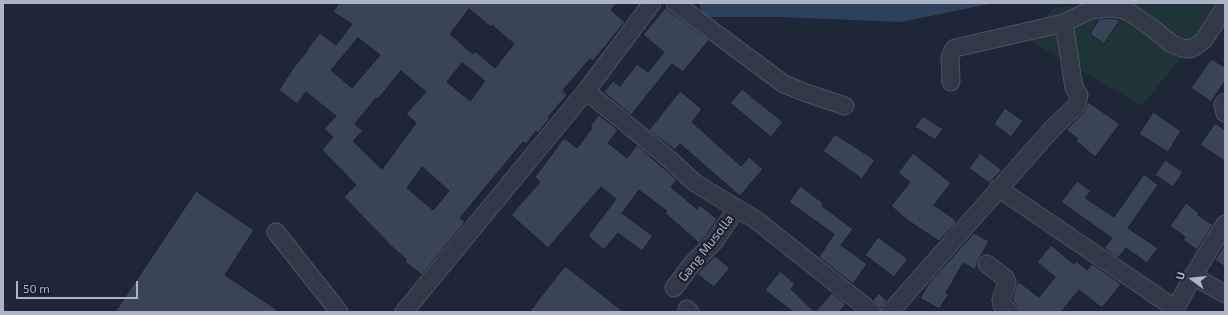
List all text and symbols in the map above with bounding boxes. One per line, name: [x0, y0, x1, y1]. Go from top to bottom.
street label: Gang Musolla: [675, 211, 737, 285]
north arrow: [1172, 259, 1212, 299]
text: U: [1173, 270, 1187, 281]
scale bar: [18, 273, 140, 299]
text: 50 m: [23, 281, 50, 295]

